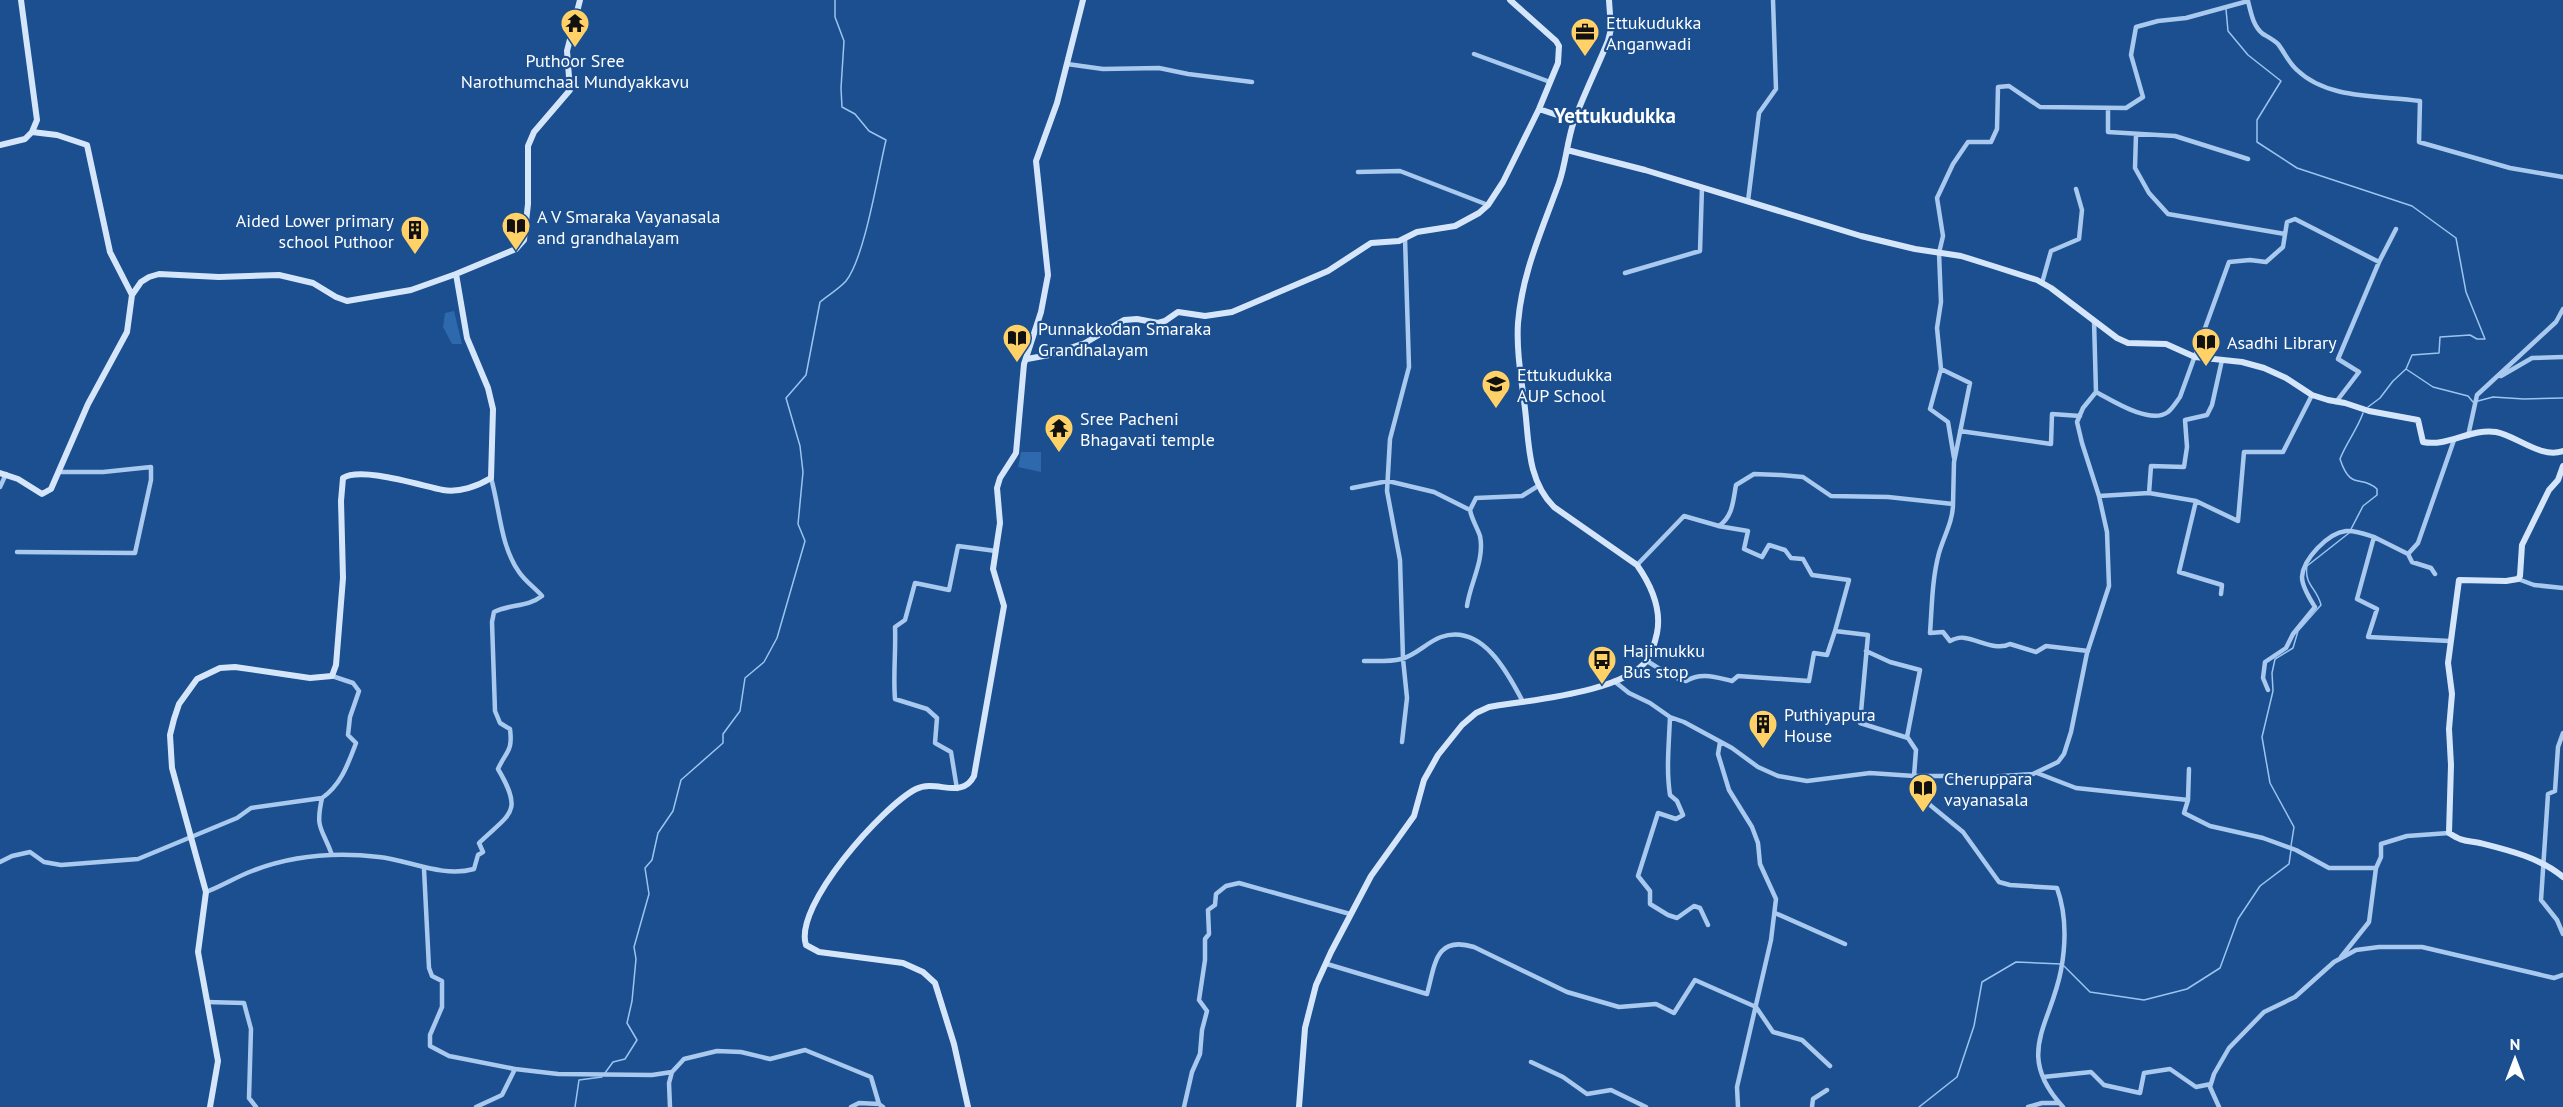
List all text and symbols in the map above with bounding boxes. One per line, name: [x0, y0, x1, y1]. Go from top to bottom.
temple icon: Puthoor Sree Narothumchaal Mundyakkavu: [559, 7, 591, 49]
place label: Ettukudukka Anganwadi: [1606, 11, 1701, 55]
office icon: Ettukudukka Anganwadi: [1569, 16, 1601, 58]
place label: Puthoor Sree Narothumchaal Mundyakkavu: [461, 49, 689, 93]
district label: Yettukudukka: [1553, 102, 1676, 129]
place label: A V Smaraka Vayanasala and grandhalayam: [537, 205, 721, 249]
place label: Aided Lower primary school Puthoor: [236, 209, 395, 253]
library icon: A V Smaraka Vayanasala and grandhalayam: [500, 210, 532, 252]
building icon: Aided Lower primary school Puthoor: [399, 214, 431, 256]
place label: Punnakkodan Smaraka Grandhalayam: [1038, 317, 1211, 361]
library icon: Punnakkodan Smaraka Grandhalayam: [1001, 322, 1033, 364]
library icon: Asadhi Library: [2190, 326, 2222, 368]
place label: Asadhi Library: [2227, 331, 2337, 354]
place label: Ettukudukka AUP School: [1517, 363, 1612, 407]
school or university icon: Ettukudukka AUP School: [1480, 368, 1512, 410]
place label: Sree Pacheni Bhagavati temple: [1080, 407, 1215, 451]
temple icon: Sree Pacheni Bhagavati temple: [1043, 412, 1075, 454]
place label: Hajimukku Bus stop: [1623, 639, 1705, 683]
bus stop icon: Hajimukku Bus stop: [1586, 644, 1618, 686]
place label: Puthiyapura House: [1784, 703, 1876, 747]
building icon: Puthiyapura House: [1747, 708, 1779, 750]
place label: Cheruppara vayanasala: [1944, 767, 2033, 811]
library icon: Cheruppara vayanasala: [1907, 772, 1939, 814]
north arrow: [2485, 1029, 2545, 1089]
text: N: [2510, 1034, 2520, 1054]

